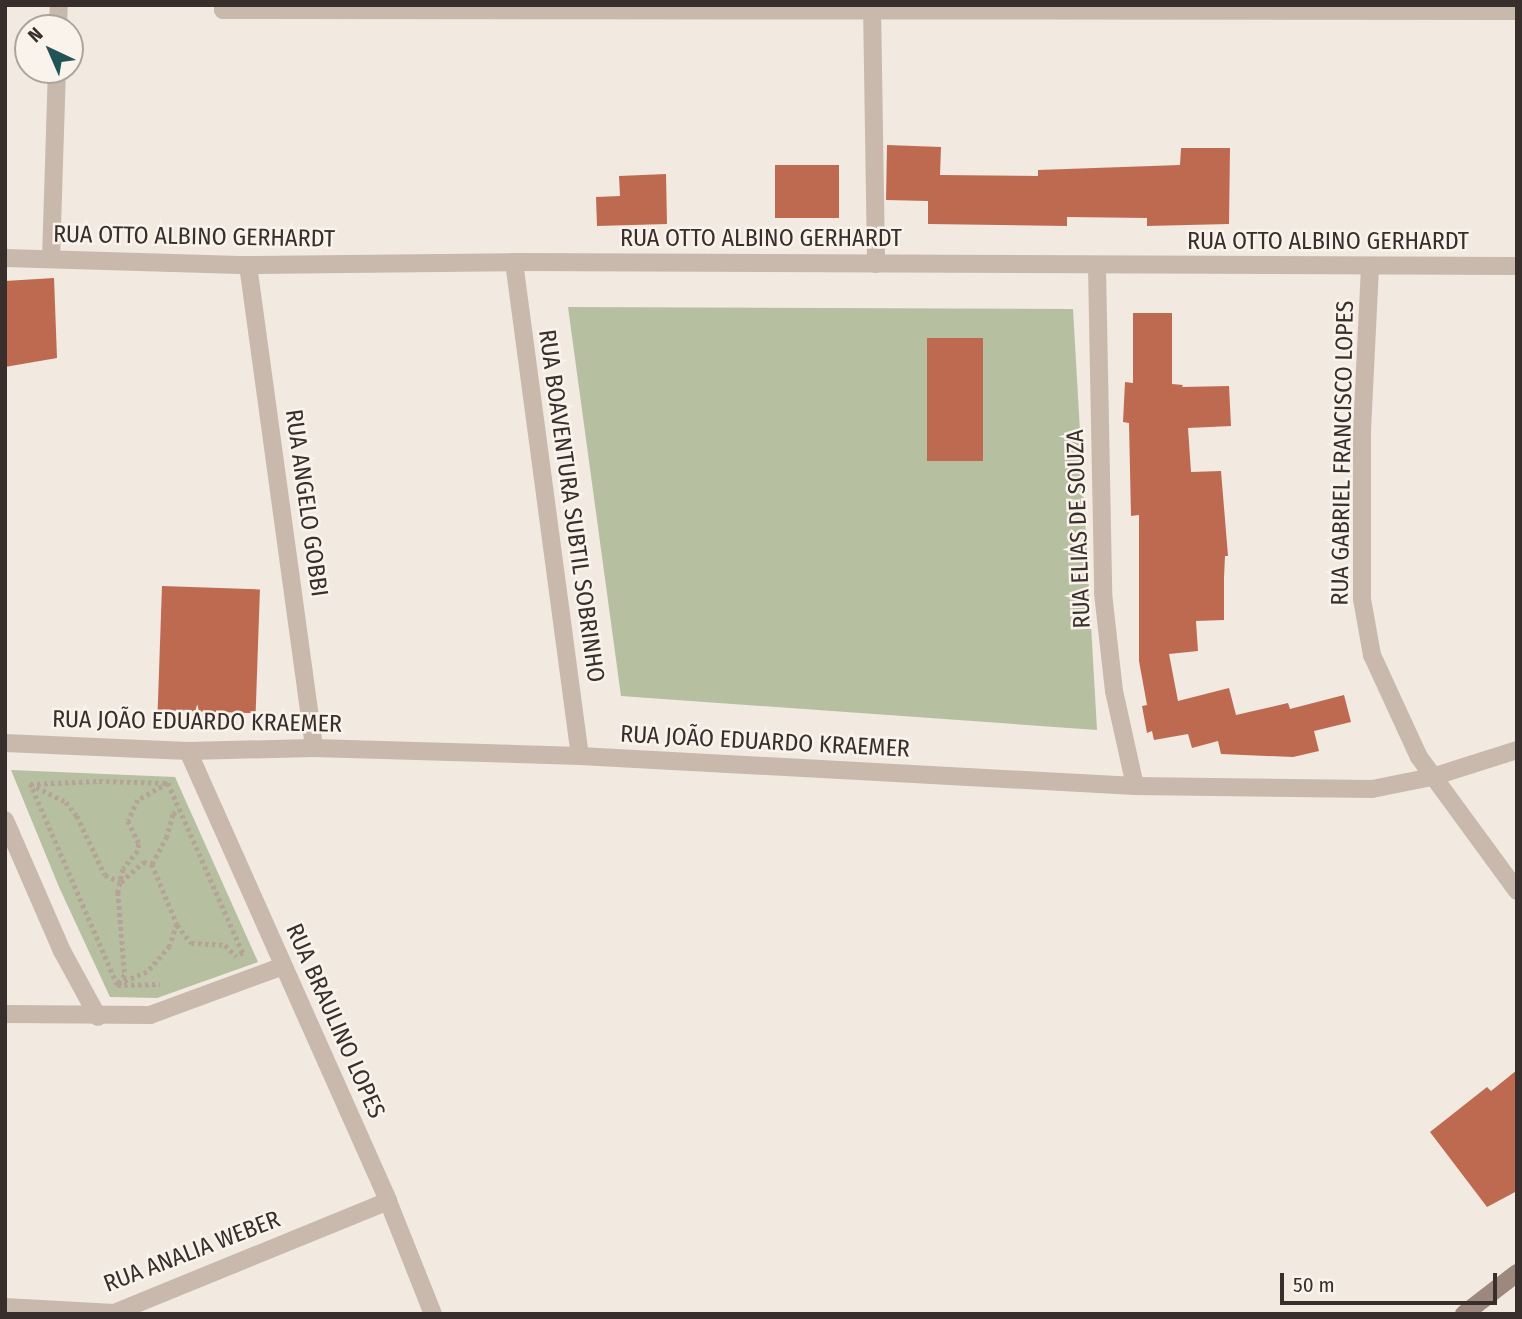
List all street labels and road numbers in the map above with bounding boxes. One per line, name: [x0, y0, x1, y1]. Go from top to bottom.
street label: RUA OTTO ALBINO GERHARDT: [53, 220, 335, 254]
street label: RUA OTTO ALBINO GERHARDT: [620, 225, 902, 253]
street label: RUA OTTO ALBINO GERHARDT: [1187, 228, 1469, 256]
street label: RUA GABRIEL FRANCISCO LOPES: [1326, 300, 1360, 606]
street label: RUA BOAVENTURA SUBTIL SOBRINHO: [532, 328, 610, 684]
street label: RUA ANGELO GOBBI: [279, 407, 333, 599]
street label: RUA ELIAS DE SOUZA: [1061, 429, 1097, 629]
street label: RUA JOÃO EDUARDO KRAEMER: [52, 705, 342, 739]
street label: RUA JOÃO EDUARDO KRAEMER: [619, 720, 911, 764]
street label: RUA BRAULINO LOPES: [279, 919, 391, 1123]
street label: RUA ANALIA WEBER: [100, 1205, 284, 1299]

